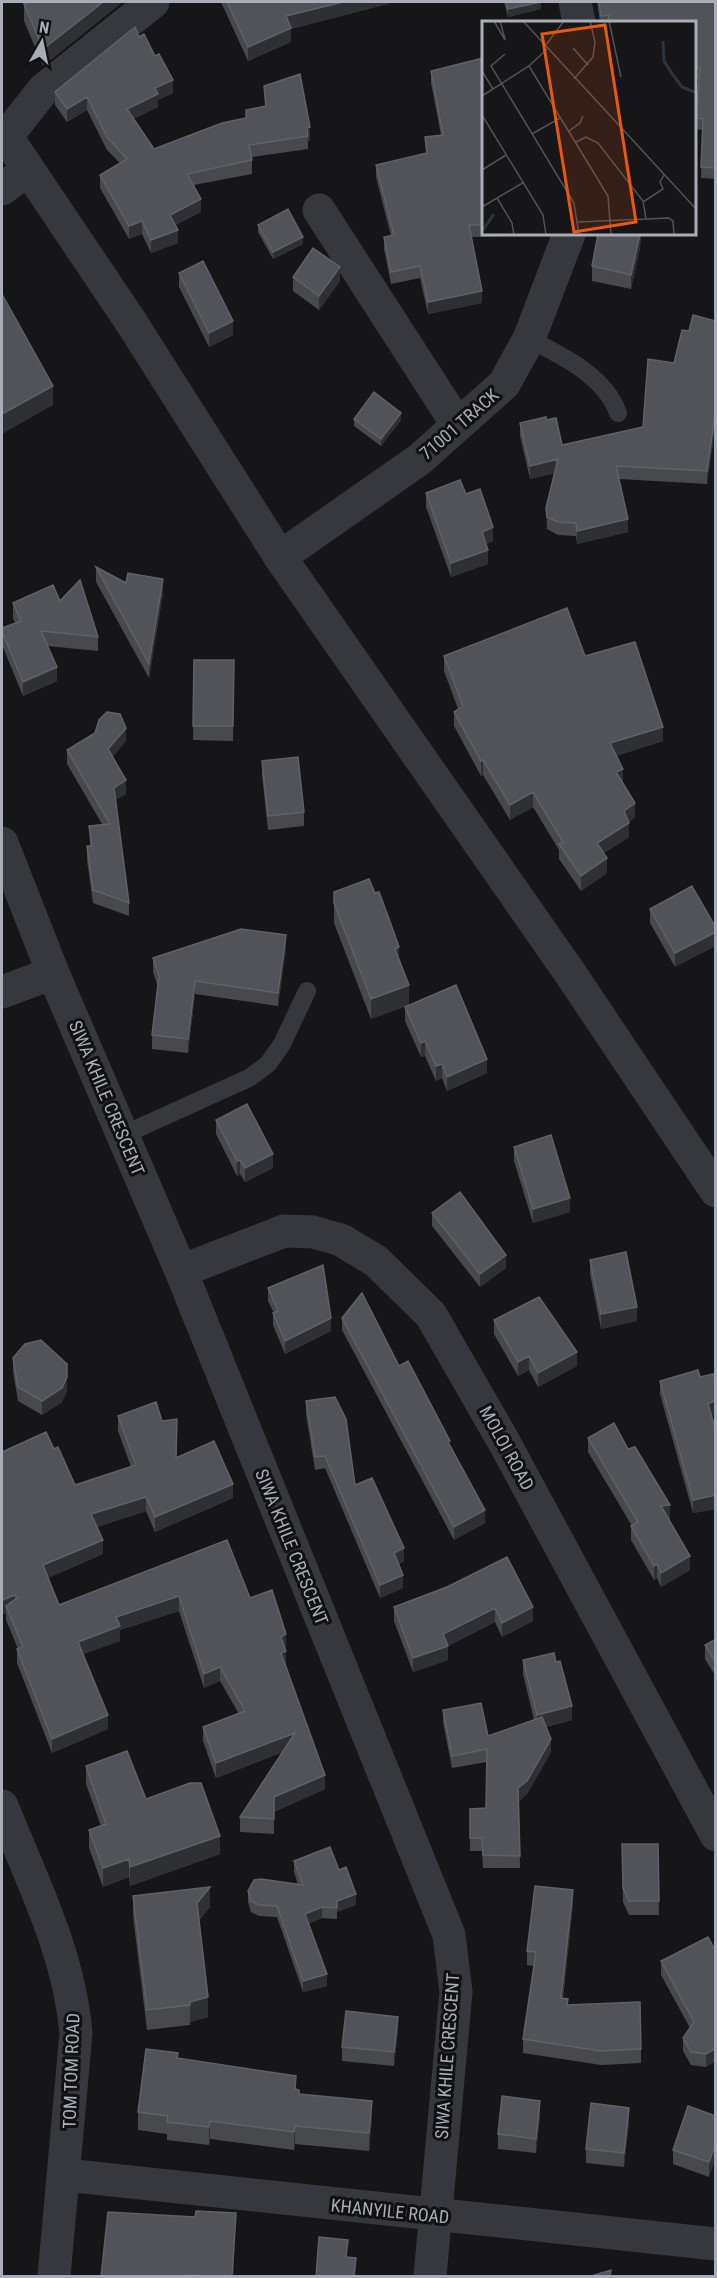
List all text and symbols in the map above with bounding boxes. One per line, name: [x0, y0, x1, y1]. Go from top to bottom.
north arrow: [12, 12, 72, 72]
text: N: [38, 18, 51, 38]
inset map: [482, 21, 696, 236]
street label: 71001 TRACK: [415, 384, 503, 464]
street label: SIWA KHILE CRESCENT: [65, 1017, 149, 1179]
street label: MOLOI ROAD: [475, 1402, 539, 1494]
street label: SIWA KHILE CRESCENT: [251, 1466, 333, 1628]
street label: SIWA KHILE CRESCENT: [431, 1972, 463, 2140]
street label: TOM TOM ROAD: [58, 2013, 84, 2129]
street label: KHANYILE ROAD: [330, 2194, 450, 2228]

